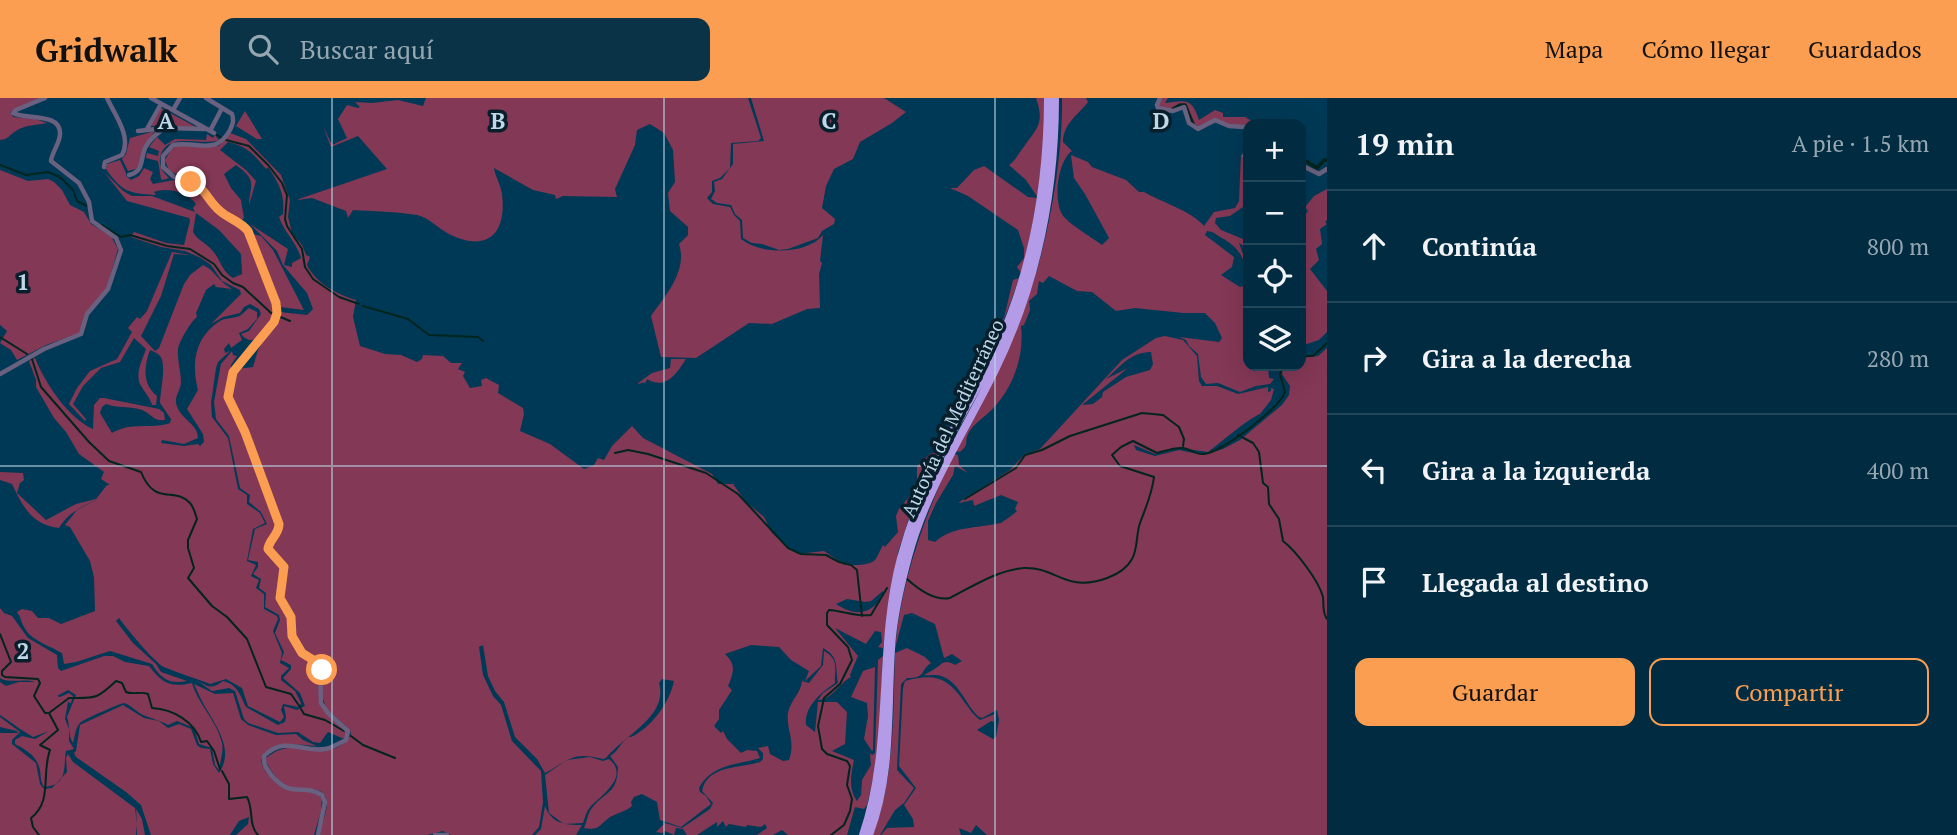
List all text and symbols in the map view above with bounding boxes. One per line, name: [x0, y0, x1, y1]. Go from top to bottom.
search box: [220, 18, 710, 81]
text: Gridwalk: [35, 28, 178, 71]
icon: search: [244, 30, 282, 68]
text: Buscar aquí: [300, 32, 434, 66]
text: Mapa: [1545, 33, 1603, 65]
text: Cómo llegar: [1641, 33, 1770, 65]
text: Guardados: [1808, 33, 1922, 65]
text: A: [158, 105, 175, 136]
text: B: [491, 105, 506, 136]
text: C: [822, 105, 837, 136]
text: D: [1153, 105, 1170, 136]
map controls: [1243, 119, 1306, 371]
button: +: [1243, 119, 1306, 182]
text: 19 min: [1355, 124, 1454, 164]
text: A pie · 1.5 km: [1792, 128, 1929, 159]
route end: [175, 166, 206, 197]
button: −: [1243, 182, 1306, 245]
icon: ahead: [1355, 227, 1393, 265]
text: Continúa: [1422, 229, 1537, 263]
text: 800 m: [1867, 231, 1929, 262]
button: locate: [1243, 245, 1306, 308]
text: 1: [17, 266, 30, 297]
button: layers: [1243, 308, 1306, 371]
street label: Autovía del Mediterráneo: [895, 315, 1009, 521]
icon: right: [1355, 339, 1393, 377]
text: Gira a la derecha: [1422, 341, 1632, 375]
text: 280 m: [1867, 343, 1929, 374]
icon: left: [1355, 451, 1393, 489]
text: Gira a la izquierda: [1422, 453, 1650, 487]
text: 400 m: [1867, 455, 1929, 486]
icon: arrive: [1355, 563, 1393, 601]
text: Llegada al destino: [1422, 565, 1649, 599]
text: 2: [17, 635, 30, 666]
route start: [306, 654, 337, 685]
button: Guardar: [1355, 658, 1635, 726]
button: Compartir: [1649, 658, 1929, 726]

